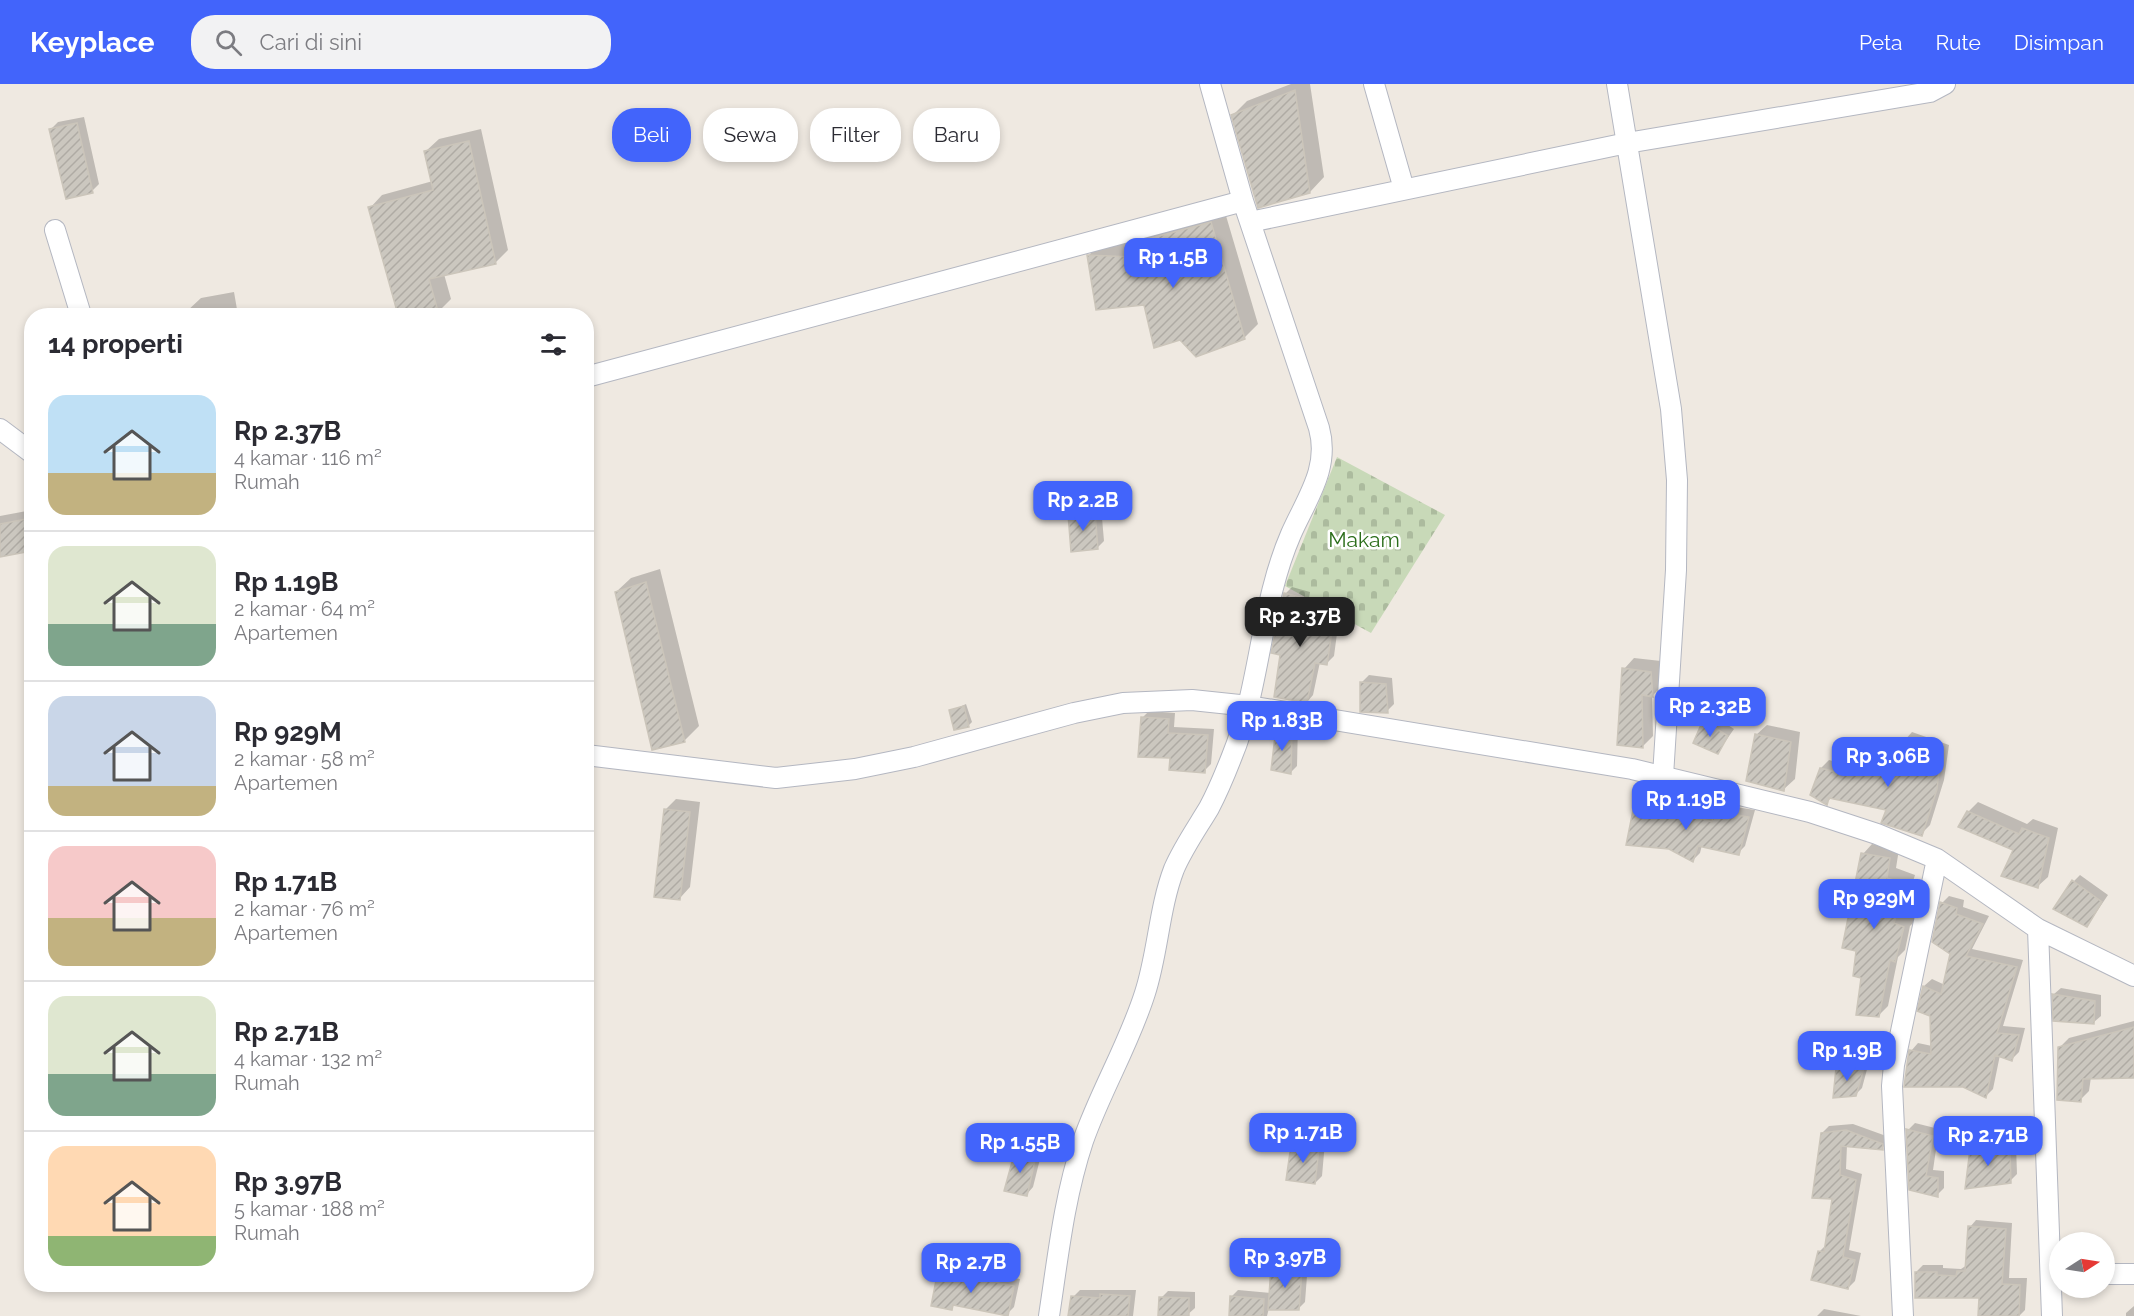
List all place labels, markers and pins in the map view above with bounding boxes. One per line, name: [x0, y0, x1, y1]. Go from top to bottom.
pin: Rp 1.5B: [1118, 238, 1228, 289]
pin: Rp 2.2B: [1028, 481, 1138, 532]
pin: Rp 2.37B: [1238, 597, 1362, 648]
pin: Rp 2.32B: [1648, 687, 1772, 738]
pin: Rp 1.83B: [1220, 701, 1344, 752]
pin: Rp 3.06B: [1826, 737, 1950, 788]
pin: Rp 1.19B: [1624, 780, 1748, 831]
pin: Rp 929M: [1819, 879, 1929, 930]
pin: Rp 1.9B: [1792, 1031, 1902, 1082]
pin: Rp 1.71B: [1241, 1113, 1365, 1164]
pin: Rp 2.71B: [1926, 1116, 2050, 1167]
pin: Rp 1.55B: [958, 1123, 1082, 1174]
pin: Rp 3.97B: [1223, 1238, 1347, 1289]
pin: Rp 2.7B: [916, 1243, 1026, 1294]

